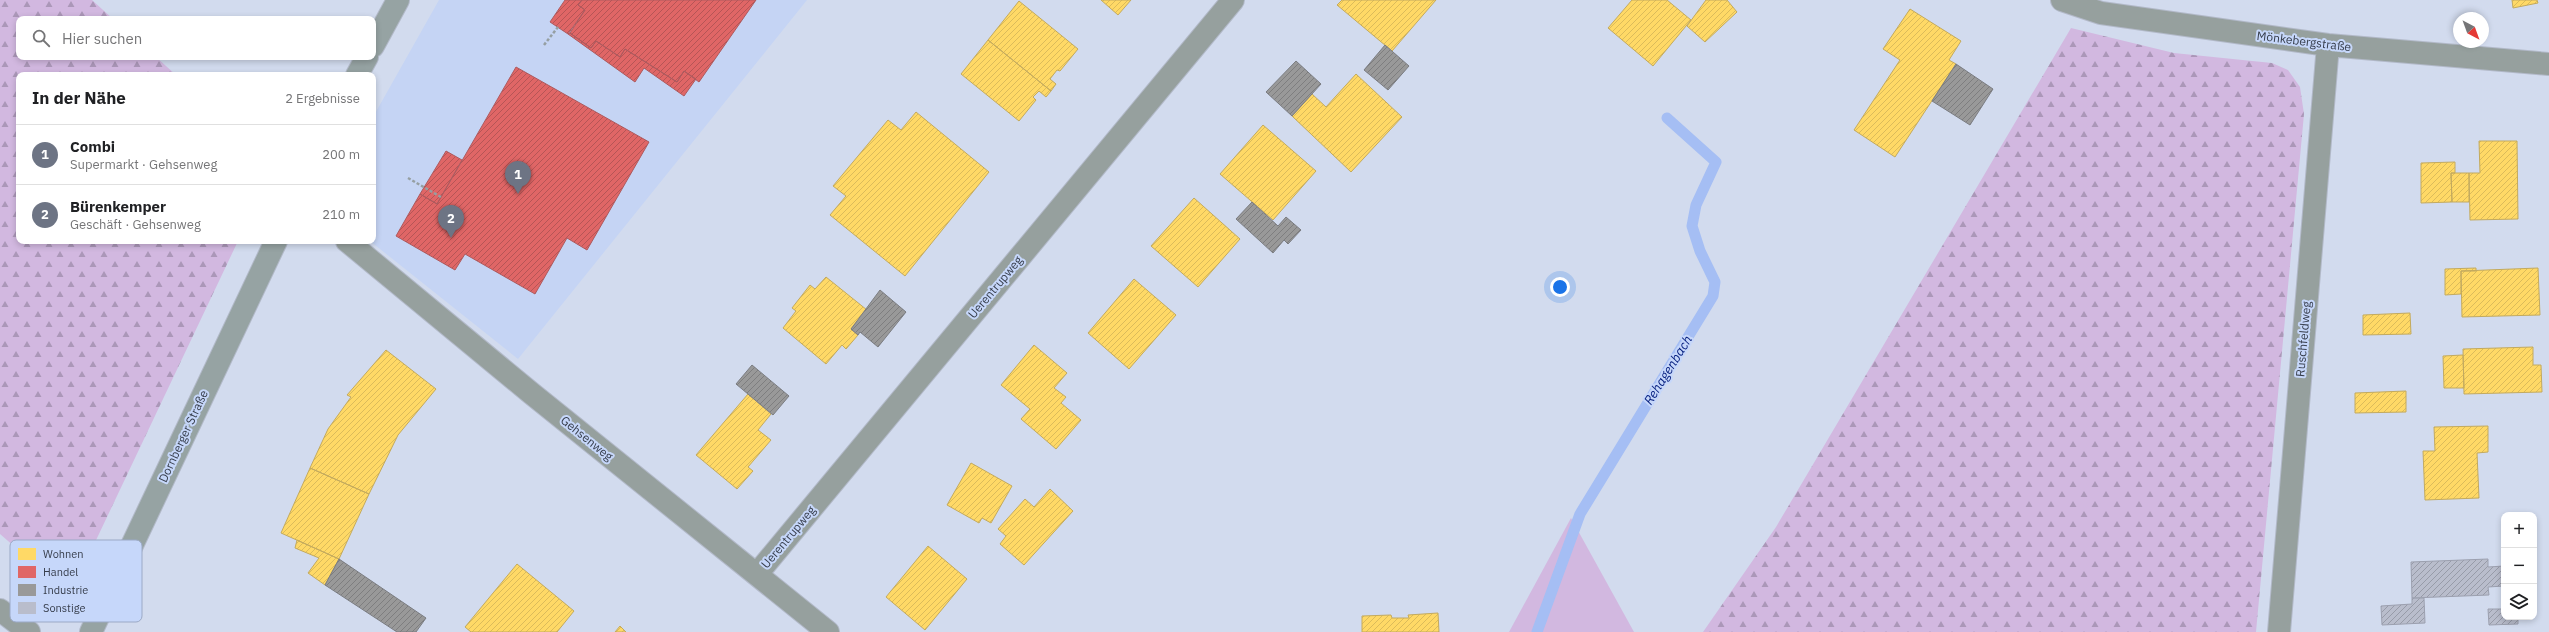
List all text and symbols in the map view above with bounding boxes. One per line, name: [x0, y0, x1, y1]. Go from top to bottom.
north arrow: [2453, 12, 2489, 48]
search box: [16, 16, 376, 60]
icon: search: [30, 27, 52, 49]
street label: Mönkebergstraße: [2256, 28, 2352, 54]
text: Hier suchen: [62, 29, 142, 48]
text: In der Nähe: [32, 87, 126, 109]
text: 2 Ergebnisse: [285, 90, 360, 107]
text: Combi: [70, 137, 115, 156]
text: 1: [41, 146, 49, 163]
text: 200 m: [322, 146, 360, 163]
text: Supermarkt · Gehsenweg: [70, 156, 217, 173]
pin: 1: [505, 161, 531, 194]
text: Bürenkemper: [70, 197, 166, 216]
pin: 2: [438, 205, 464, 238]
text: 2: [41, 206, 49, 223]
text: 210 m: [322, 206, 360, 223]
text: Geschäft · Gehsenweg: [70, 216, 201, 233]
street label: Uerentrupweg: [965, 252, 1026, 321]
your location: [1550, 277, 1570, 297]
street label: Ruschfeldweg: [2292, 300, 2314, 377]
water label: Rehagenbach: [1640, 332, 1696, 408]
street label: Dornberger Straße: [155, 387, 211, 484]
street label: Gehsenweg: [558, 412, 617, 464]
street label: Uerentrupweg: [758, 502, 819, 571]
map controls: [2501, 512, 2537, 620]
button: +: [2501, 512, 2537, 548]
legend: [10, 540, 142, 622]
text: Wohnen: [43, 547, 84, 561]
button: −: [2501, 548, 2537, 584]
text: Handel: [43, 565, 78, 579]
text: Industrie: [43, 583, 88, 597]
button: layers: [2501, 584, 2537, 620]
text: Sonstige: [43, 601, 85, 615]

